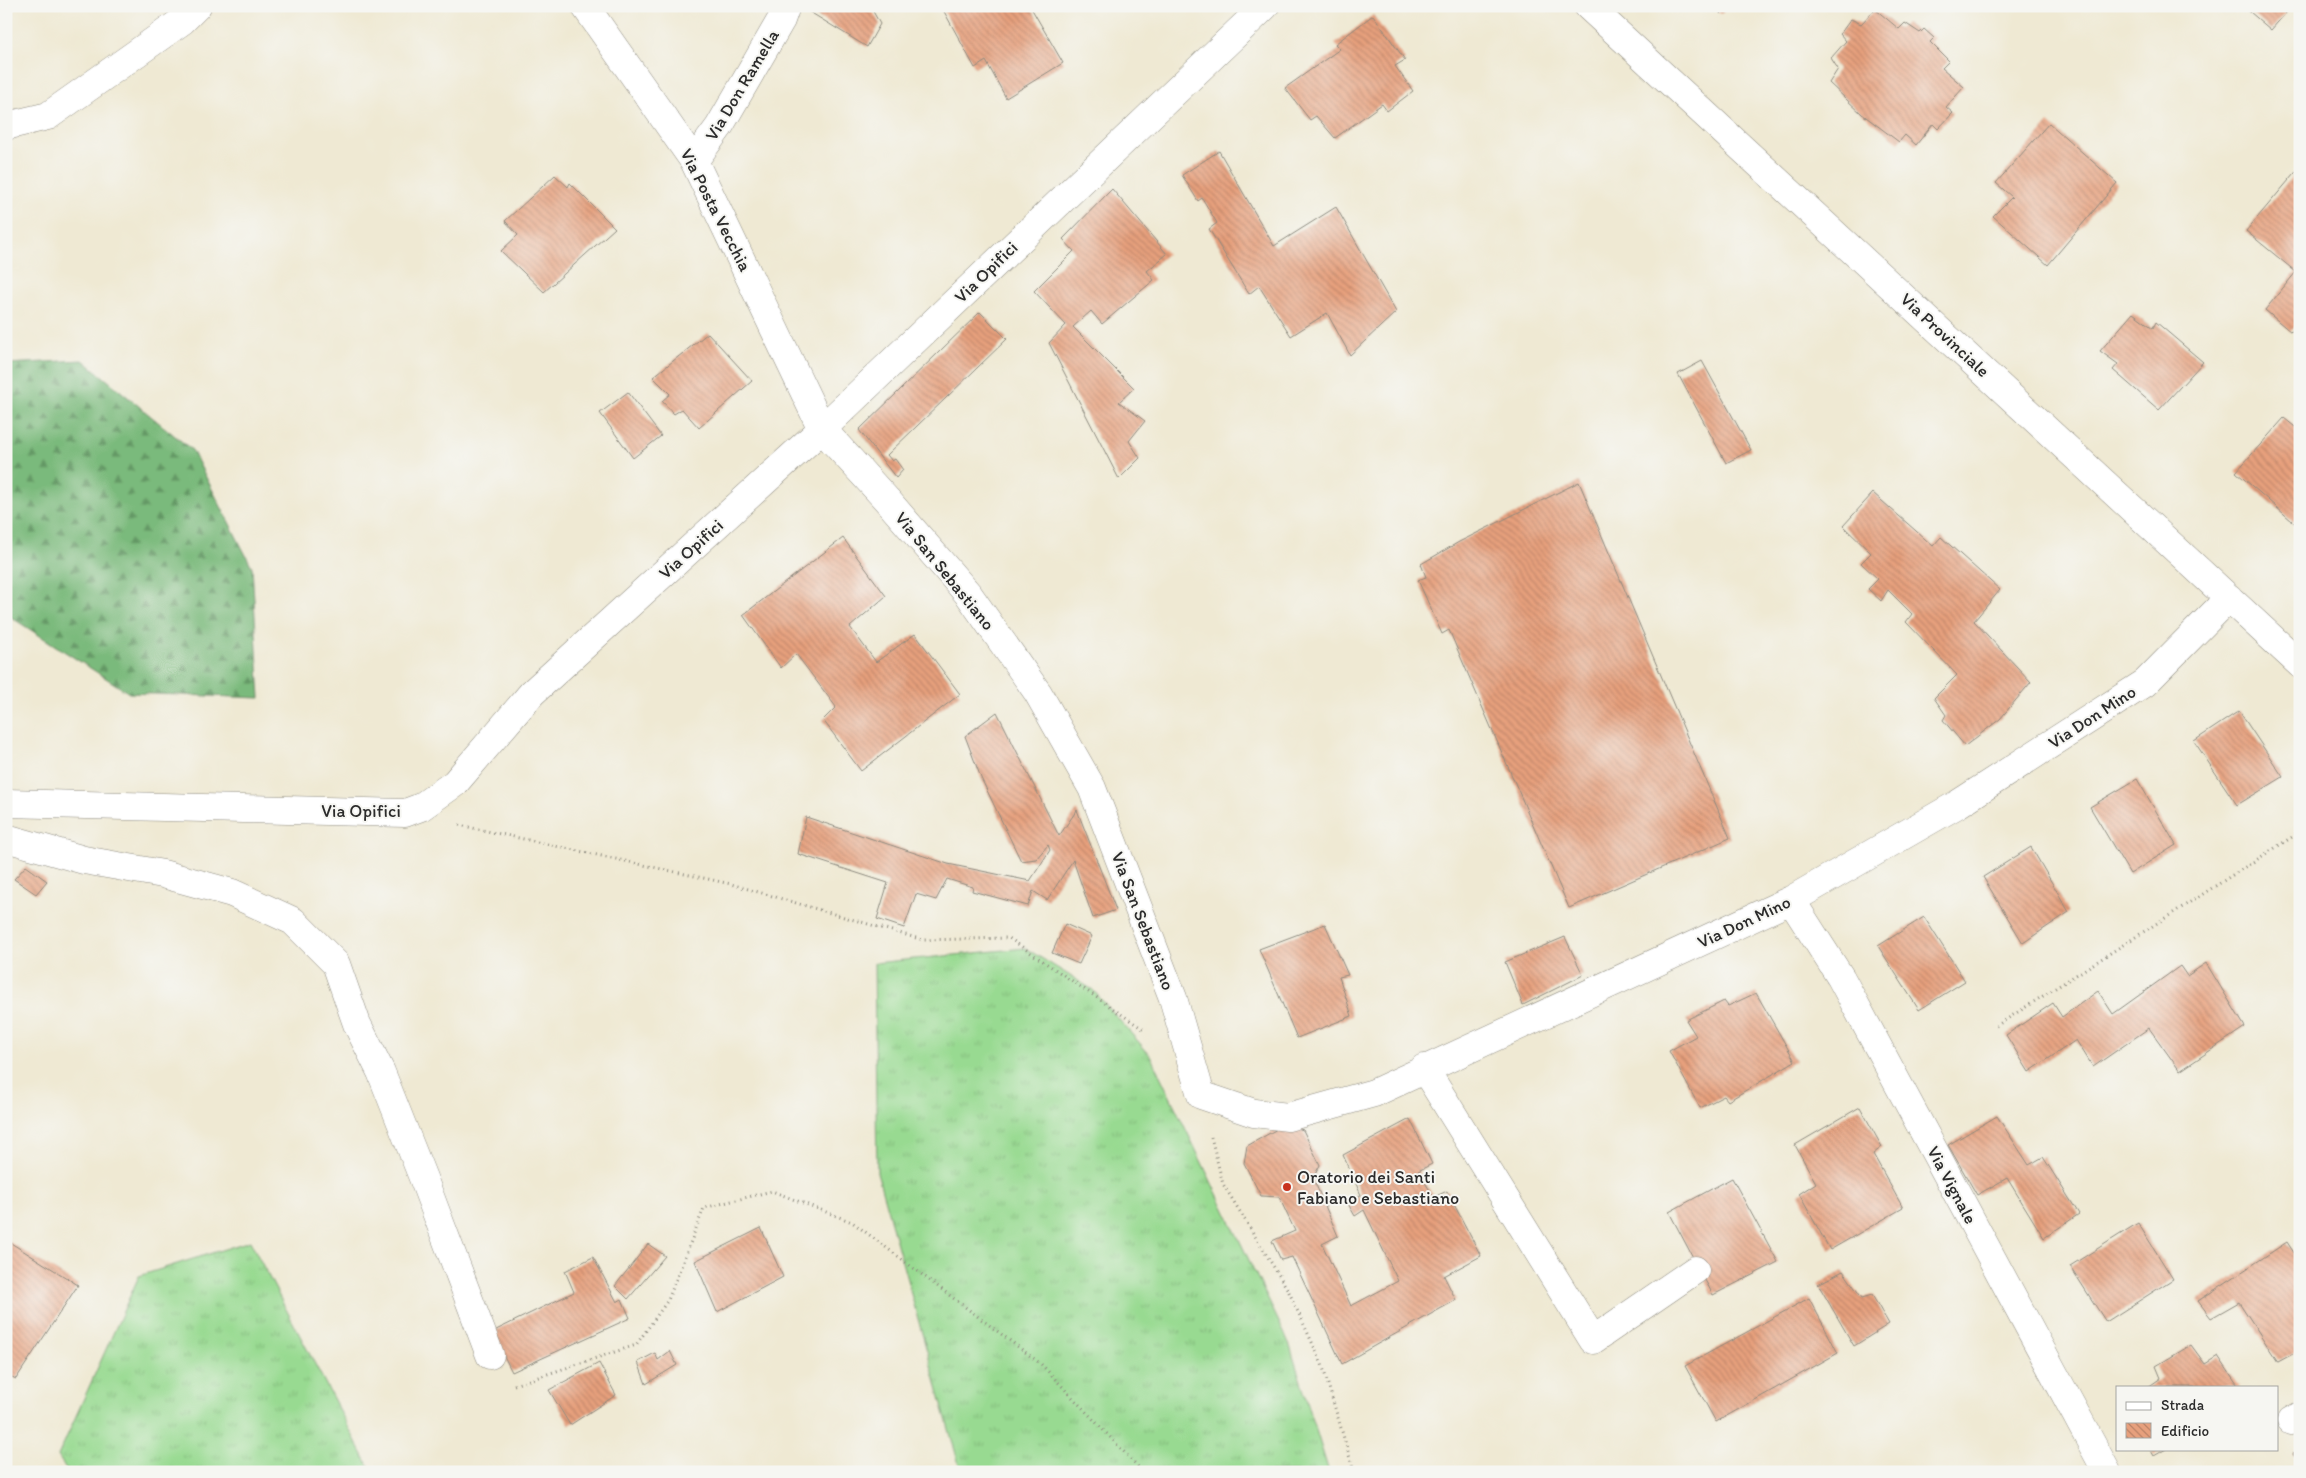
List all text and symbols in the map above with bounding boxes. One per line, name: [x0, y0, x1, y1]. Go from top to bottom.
street label: Via Don Ramella: [700, 25, 784, 145]
street label: Via Posta Vecchia: [676, 145, 757, 276]
street label: Via Opifici: [950, 236, 1022, 308]
street label: Via Provinciale: [1896, 288, 1994, 382]
street label: Via San Sebastiano: [890, 507, 1000, 635]
street label: Via Opifici: [654, 514, 728, 584]
street label: Via Don Mino: [2044, 680, 2140, 754]
street label: Via Opifici: [321, 800, 401, 822]
street label: Via San Sebastiano: [1107, 849, 1179, 993]
street label: Via Don Mino: [1694, 891, 1794, 953]
street label: Via Vignale: [1922, 1142, 1982, 1228]
place label: Oratorio dei Santi Fabiano e Sebastiano: [1297, 1166, 1459, 1209]
marker: Oratorio dei Santi Fabiano e Sebastiano: [1281, 1181, 1293, 1193]
legend: [2116, 1386, 2278, 1450]
text: Strada: [2161, 1396, 2205, 1414]
text: Edificio: [2161, 1422, 2209, 1440]

